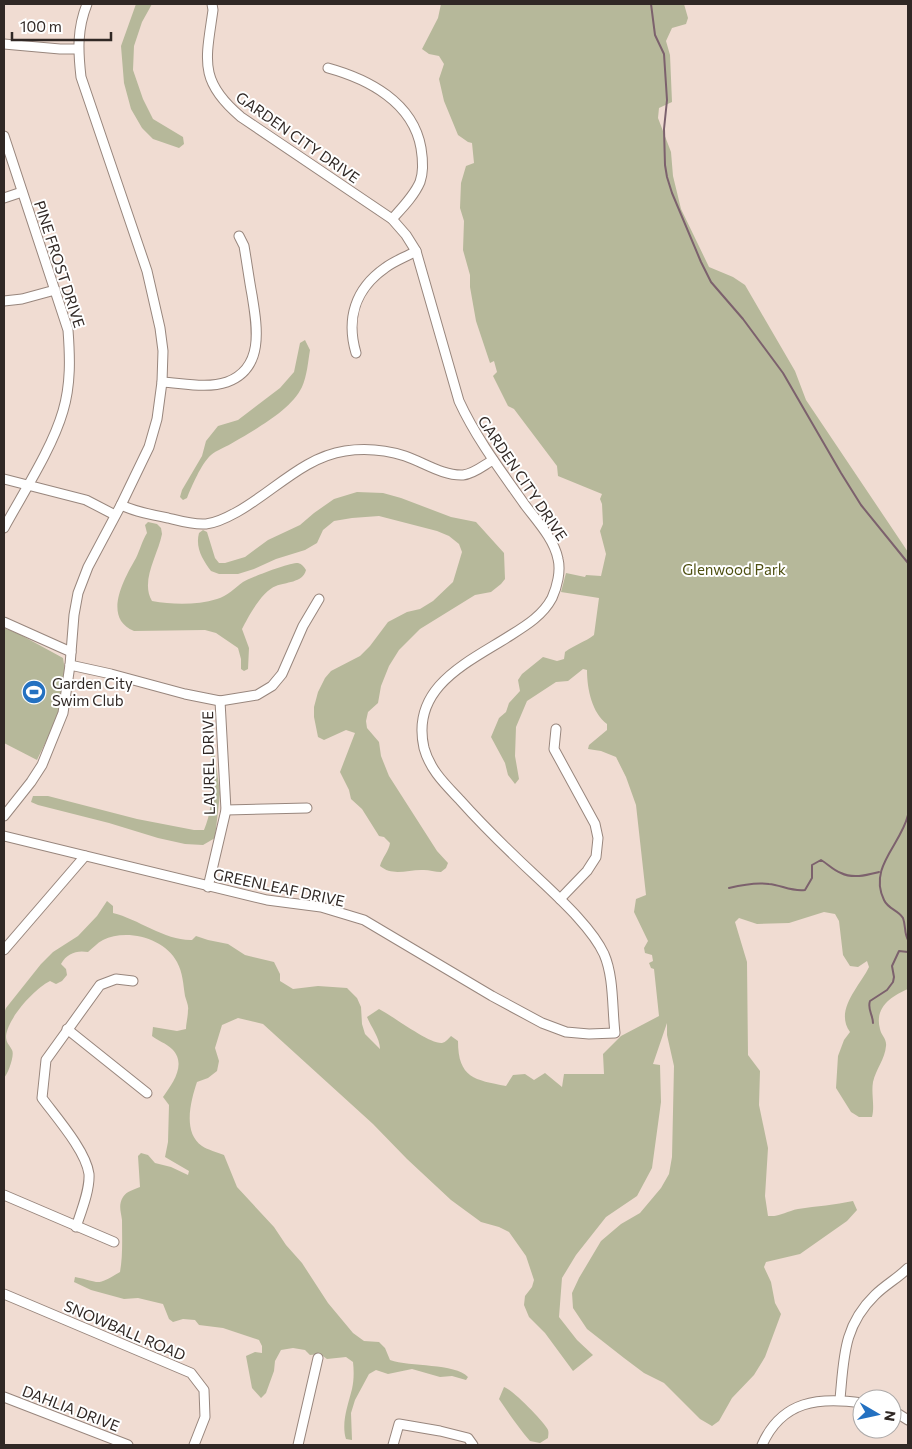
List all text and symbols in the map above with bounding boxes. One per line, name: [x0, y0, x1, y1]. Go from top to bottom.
scale bar: [12, 10, 111, 42]
text: 100 m: [20, 17, 62, 35]
street label: GARDEN CITY DRIVE: [233, 88, 363, 187]
street label: PINE FROST DRIVE: [31, 198, 89, 330]
street label: GARDEN CITY DRIVE: [475, 412, 572, 544]
park label: Glenwood Park: [682, 560, 786, 578]
place label: Garden City Swim Club: [52, 674, 133, 709]
sports icon: Garden City Swim Club: [21, 679, 47, 705]
street label: LAUREL DRIVE: [198, 711, 218, 815]
street label: GREENLEAF DRIVE: [212, 864, 346, 910]
street label: SNOWBALL ROAD: [61, 1296, 189, 1364]
street label: DAHLIA DRIVE: [20, 1381, 122, 1435]
north arrow: [852, 1389, 902, 1439]
text: N: [881, 1410, 900, 1423]

